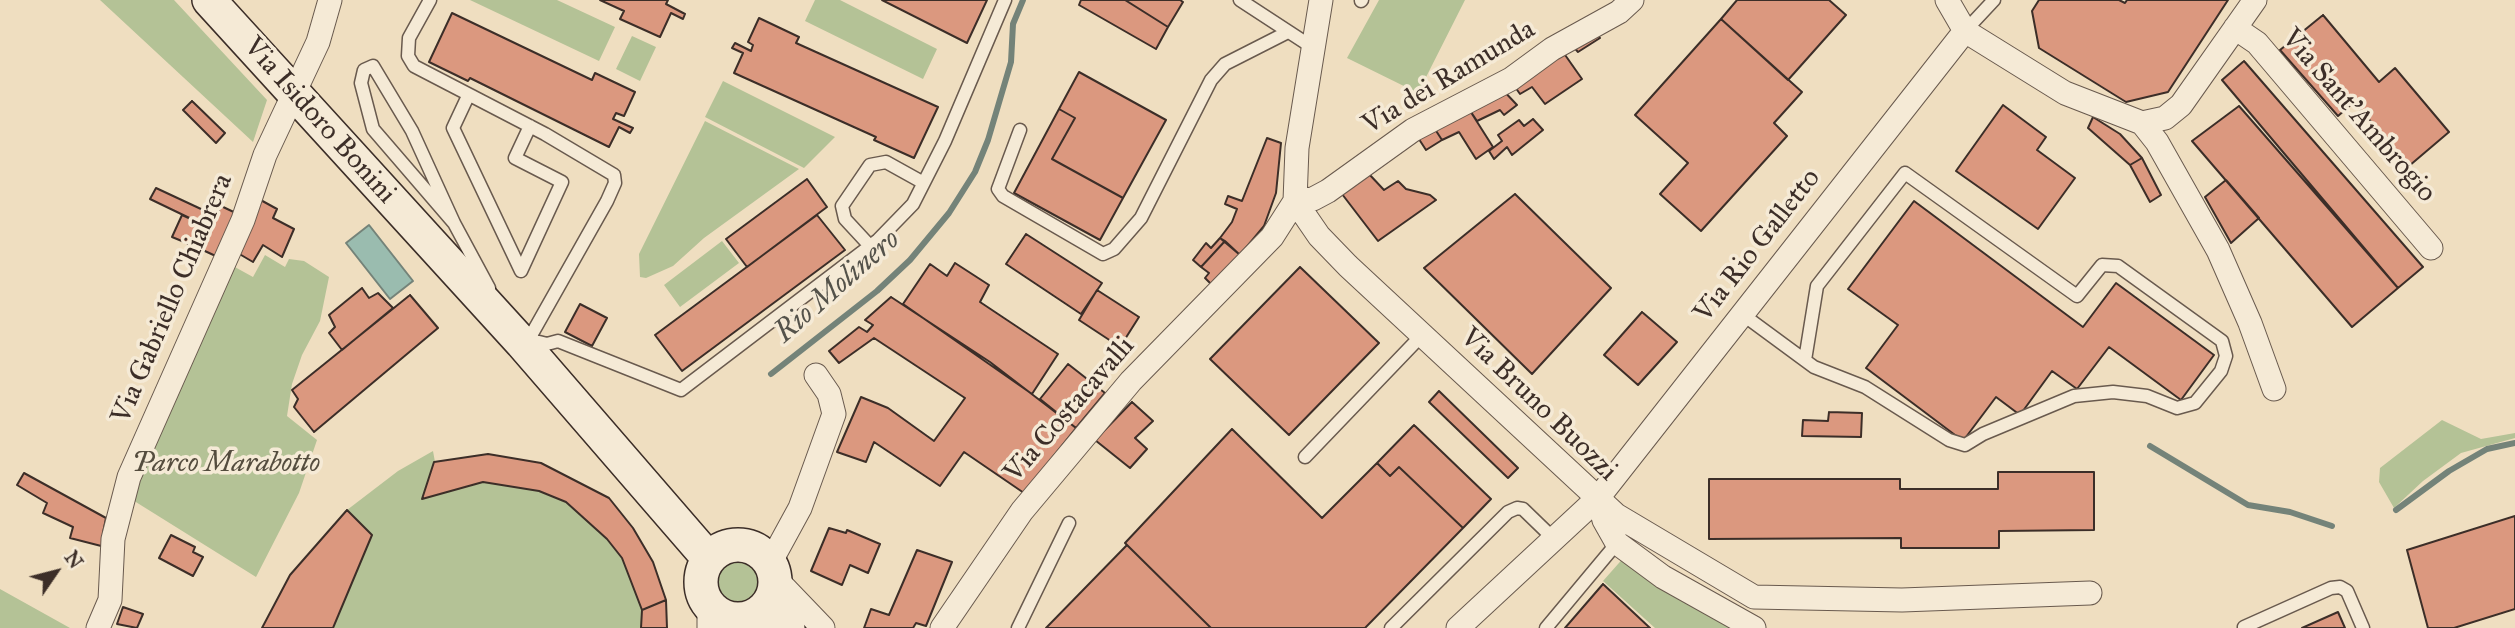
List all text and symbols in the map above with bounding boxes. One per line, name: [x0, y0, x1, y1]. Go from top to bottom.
street label: Via dei Ramunda: [1357, 13, 1541, 143]
street label: Via Sant'Ambrogio: [2273, 22, 2443, 210]
street label: Via Isidoro Bonini: [236, 31, 402, 211]
street label: Via Rio Galletto: [1688, 162, 1828, 330]
street label: Via Gabriello Chiabrera: [105, 169, 241, 429]
water label: Rio Molinero: [768, 223, 908, 351]
street label: Via Bruno Buozzi: [1452, 321, 1624, 489]
street label: Via Costacavalli: [998, 330, 1142, 490]
park label: Parco Marabotto: [132, 447, 320, 481]
north arrow: [21, 537, 91, 607]
text: N: [60, 546, 88, 573]

